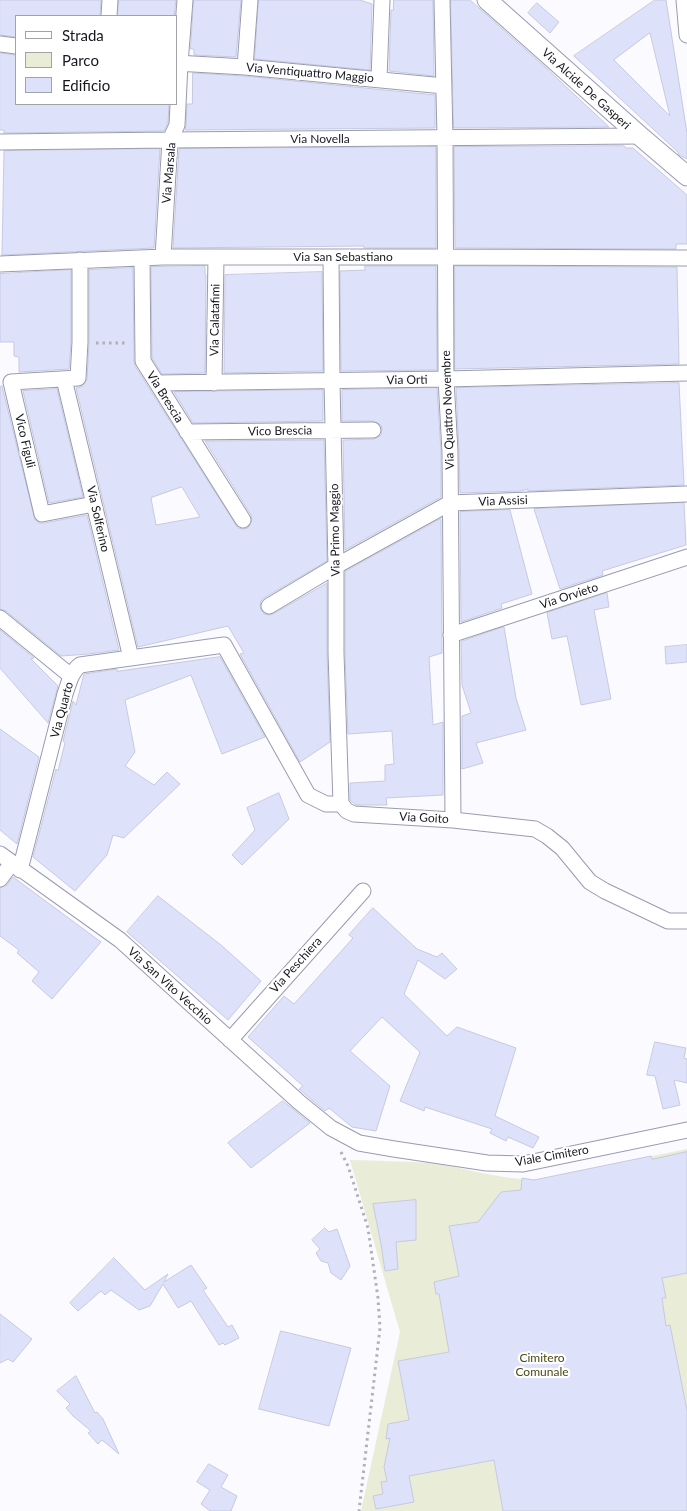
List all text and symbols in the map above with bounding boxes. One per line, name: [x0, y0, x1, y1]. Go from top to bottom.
legend: [15, 15, 178, 105]
text: Strada: [62, 26, 104, 44]
street label: Via Alcide De Gasperi: [539, 45, 633, 133]
text: Parco: [62, 51, 99, 69]
street label: Via Ventiquattro Maggio: [246, 60, 374, 86]
text: Edificio: [62, 76, 110, 94]
street label: Via Novella: [290, 132, 350, 146]
street label: Via Marsala: [159, 142, 179, 204]
street label: Via San Sebastiano: [293, 250, 393, 264]
street label: Via Calatafimi: [207, 284, 223, 356]
street label: Via Quattro Novembre: [439, 350, 457, 470]
street label: Via Brescia: [144, 369, 186, 425]
street label: Via Orti: [386, 372, 428, 388]
street label: Vico Figuli: [12, 413, 38, 469]
street label: Vico Brescia: [248, 423, 312, 439]
street label: Via Primo Maggio: [327, 483, 343, 577]
street label: Via Solferino: [83, 485, 113, 553]
street label: Via Assisi: [478, 493, 528, 509]
street label: Via Orvieto: [538, 580, 600, 612]
street label: Via Quarto: [48, 680, 76, 740]
street label: Via Goito: [399, 810, 449, 826]
street label: Via Peschiera: [267, 934, 325, 996]
street label: Via San Vito Vecchio: [125, 944, 215, 1028]
street label: Viale Cimitero: [514, 1142, 590, 1170]
park label: Cimitero Comunale: [515, 1351, 569, 1379]

